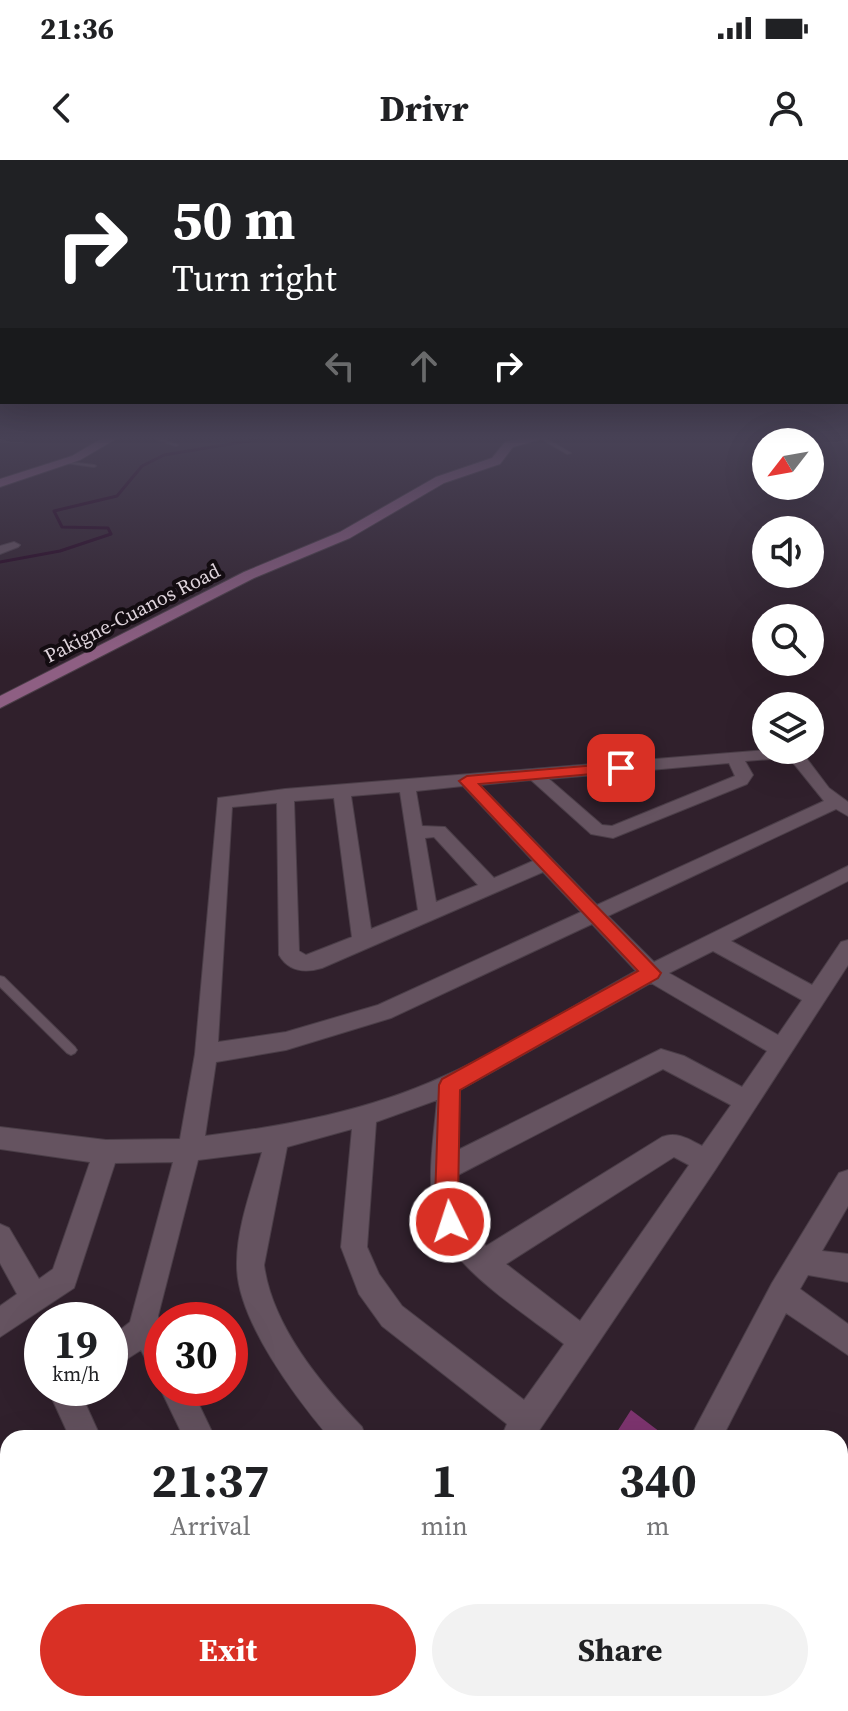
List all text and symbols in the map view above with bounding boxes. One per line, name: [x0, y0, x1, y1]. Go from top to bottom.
text: 21:36: [40, 8, 114, 49]
text: Drivr: [380, 84, 468, 133]
icon: back: [40, 86, 84, 130]
icon: person: [764, 86, 808, 130]
text: 50 m: [172, 181, 295, 258]
icon: right: [40, 192, 144, 296]
text: Turn right: [172, 254, 337, 303]
icon: left: [318, 344, 362, 388]
icon: ahead: [402, 344, 446, 388]
icon: right: [486, 344, 530, 388]
north arrow: [752, 428, 824, 500]
map controls: [752, 428, 824, 764]
button: sound: [752, 516, 824, 588]
street label: Pakigne-Cuanos Road: [39, 556, 225, 670]
button: search: [752, 604, 824, 676]
button: layers: [752, 692, 824, 764]
pin: [587, 734, 655, 802]
icon: arrive: [599, 746, 643, 790]
position arrow: [408, 1180, 492, 1264]
speed limit sign: 30: [144, 1302, 248, 1406]
text: 19: [54, 1317, 98, 1371]
text: km/h: [52, 1360, 100, 1388]
text: 21:37: [151, 1447, 270, 1513]
text: 1: [431, 1447, 457, 1513]
text: 340: [619, 1447, 697, 1513]
text: Arrival: [170, 1508, 251, 1544]
text: min: [421, 1508, 468, 1544]
text: m: [646, 1508, 670, 1544]
button: Exit: [40, 1604, 416, 1696]
button: Share: [432, 1604, 808, 1696]

